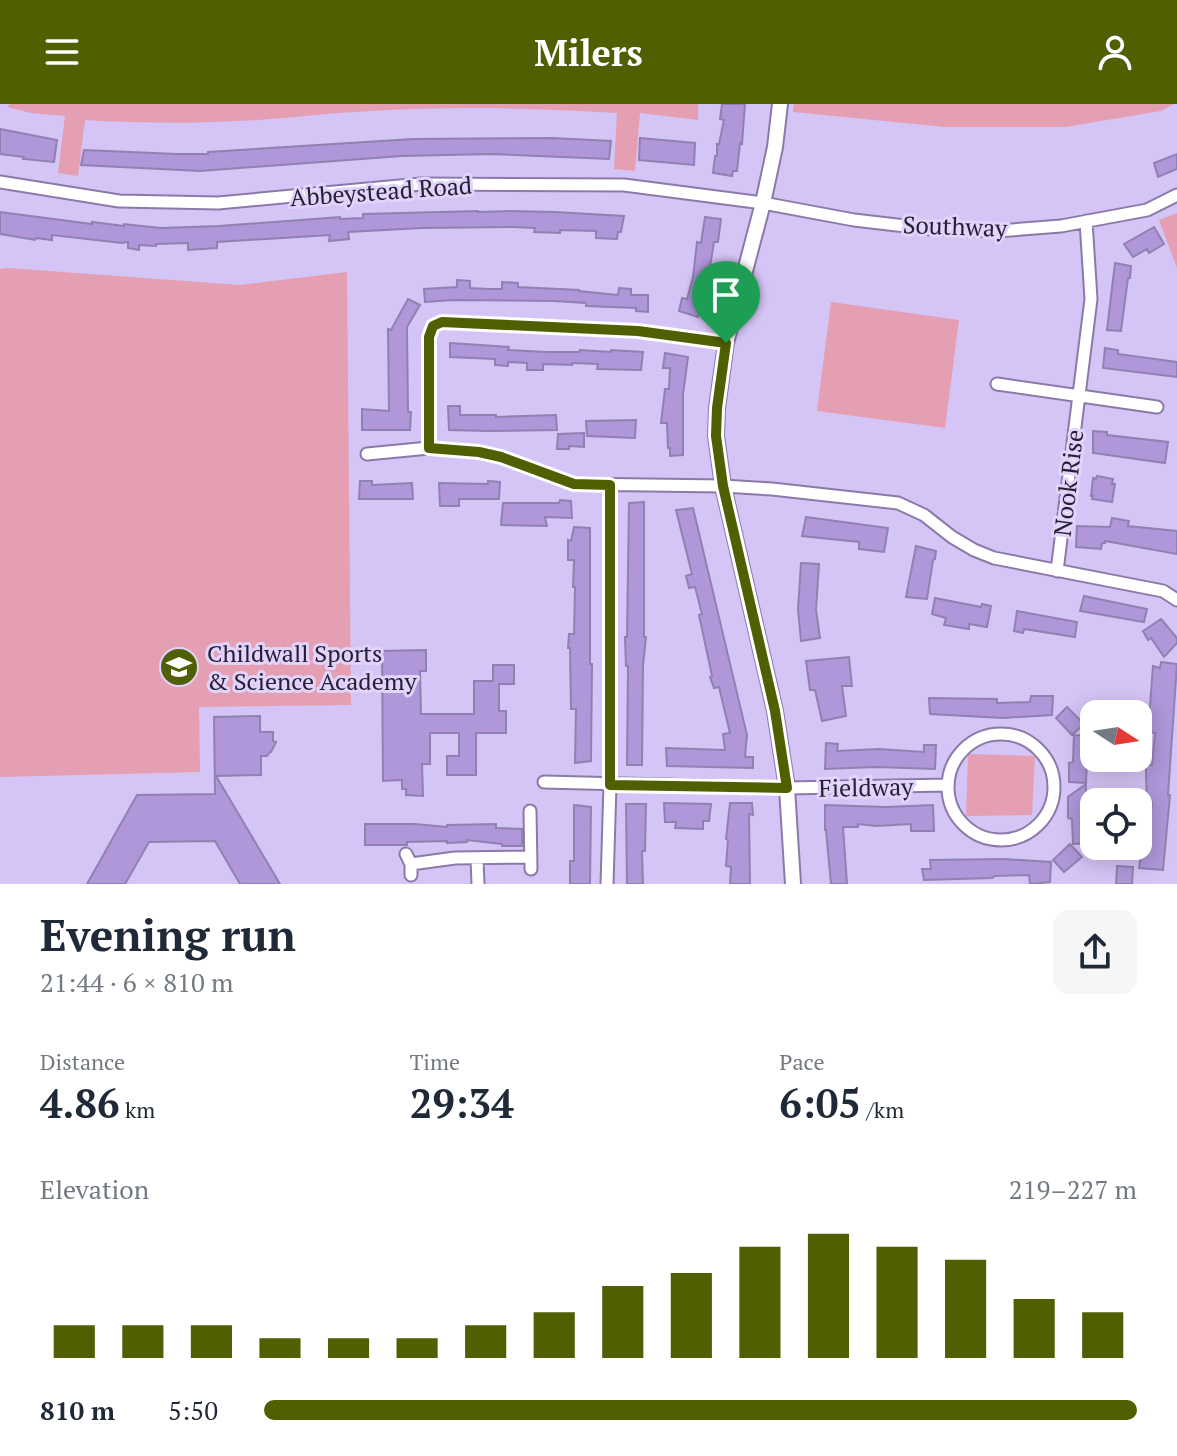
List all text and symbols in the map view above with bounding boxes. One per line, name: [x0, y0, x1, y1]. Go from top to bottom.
text: Milers: [534, 29, 643, 76]
icon: menu: [40, 30, 84, 74]
icon: person: [1093, 30, 1137, 74]
street label: Abbeystead Road: [289, 169, 473, 213]
street label: Southway: [902, 208, 1009, 244]
pin: [692, 261, 760, 343]
icon: arrive: [704, 273, 748, 317]
street label: Nook Rise: [1046, 428, 1090, 538]
place label: Childwall Sports & Science Academy: [207, 637, 417, 697]
school or university icon: Childwall Sports & Science Academy: [158, 646, 200, 688]
north arrow: [1080, 700, 1152, 772]
map controls: [1080, 700, 1152, 860]
street label: Fieldway: [818, 770, 914, 804]
button: locate: [1080, 788, 1152, 860]
text: Evening run: [40, 905, 296, 964]
button: share: [1053, 910, 1137, 994]
text: 21:44 · 6 × 810 m: [40, 965, 234, 999]
text: Distance: [40, 1047, 125, 1076]
text: Time: [410, 1047, 460, 1076]
text: Pace: [779, 1047, 824, 1076]
text: 4.86: [40, 1076, 120, 1129]
text: 29:34: [410, 1076, 514, 1129]
text: 6:05: [779, 1076, 861, 1129]
text: km: [120, 1095, 155, 1124]
text: /km: [861, 1095, 904, 1124]
text: Elevation: [40, 1172, 149, 1206]
text: 219–227 m: [1009, 1172, 1137, 1206]
text: 810 m: [40, 1393, 115, 1427]
text: 5:50: [168, 1393, 218, 1427]

